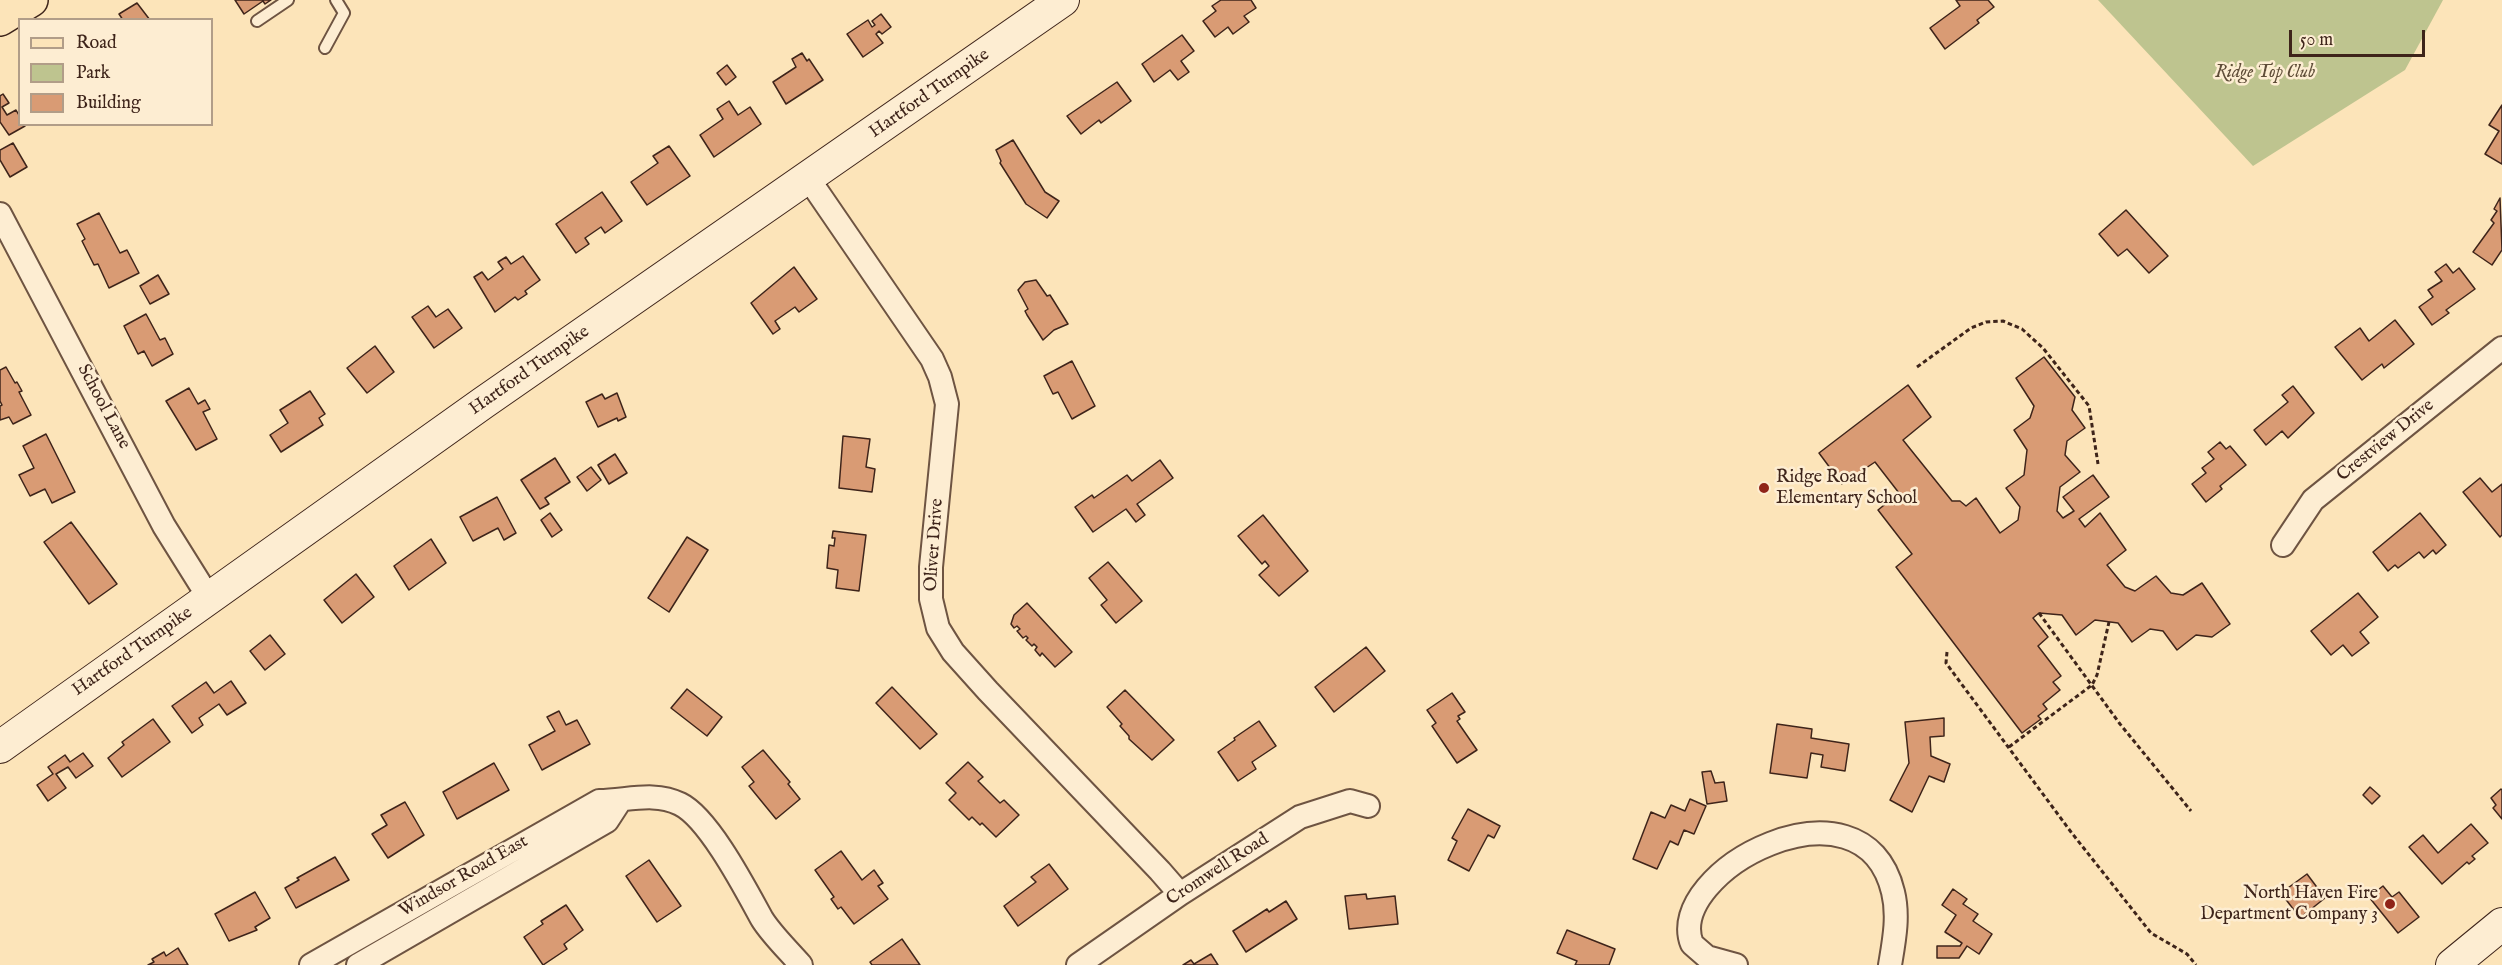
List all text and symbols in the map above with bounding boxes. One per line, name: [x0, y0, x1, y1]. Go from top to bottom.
legend: [18, 18, 213, 126]
scale bar: [2292, 18, 2428, 56]
text: 50 m: [2300, 29, 2333, 52]
text: Road: [76, 32, 117, 55]
street label: Hartford Turnpike: [866, 45, 994, 143]
text: Park: [76, 62, 110, 85]
park label: Ridge Top Club: [2215, 62, 2315, 84]
text: Building: [76, 92, 141, 115]
street label: Hartford Turnpike: [466, 322, 594, 420]
street label: School Lane: [72, 361, 134, 453]
street label: Crestview Drive: [2333, 395, 2439, 487]
place label: Ridge Road Elementary School: [1776, 467, 1917, 510]
marker: Ridge Road Elementary School: [1757, 481, 1771, 495]
street label: Oliver Drive: [921, 498, 949, 592]
street label: Hartford Turnpike: [69, 603, 197, 701]
street label: Cromwell Road: [1163, 829, 1273, 911]
street label: Windsor Road East: [396, 831, 532, 923]
place label: North Haven Fire Department Company 3: [2200, 883, 2378, 926]
marker: North Haven Fire Department Company 3: [2383, 897, 2397, 911]

